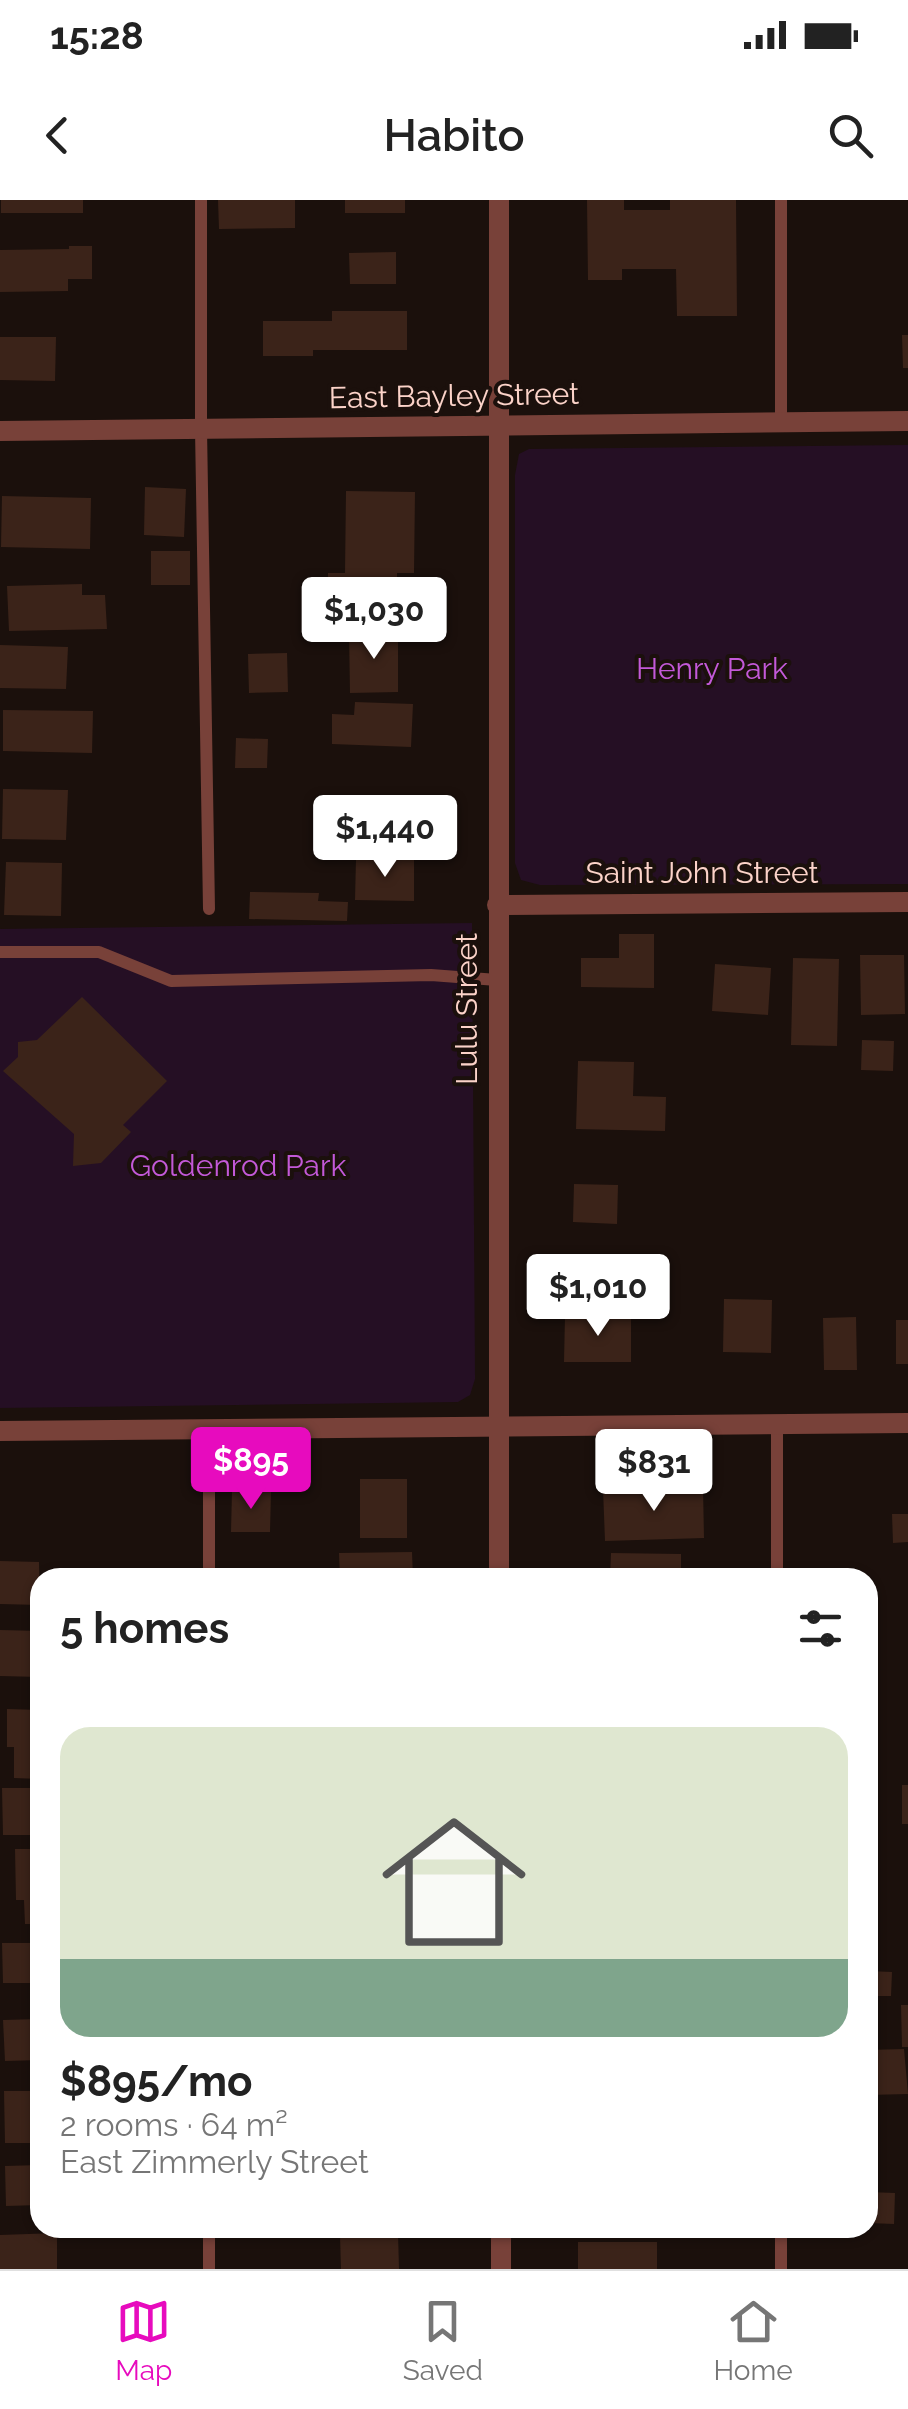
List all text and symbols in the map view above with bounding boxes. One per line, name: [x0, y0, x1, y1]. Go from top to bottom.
text: 15:28: [50, 13, 144, 58]
icon: back: [30, 108, 85, 163]
icon: search: [823, 108, 878, 163]
text: Habito: [383, 109, 525, 162]
street label: East Bayley Street: [328, 376, 579, 415]
pin: $1,030: [293, 577, 455, 662]
text: $1,030: [324, 591, 424, 628]
park label: Henry Park: [636, 651, 788, 686]
pin: $1,440: [304, 795, 466, 880]
text: $1,440: [335, 809, 435, 846]
street label: Saint John Street: [585, 855, 819, 890]
street label: Lulu Street: [449, 933, 484, 1085]
park label: Goldenrod Park: [130, 1148, 346, 1183]
pin: $1,010: [517, 1254, 679, 1339]
text: $1,010: [549, 1268, 647, 1305]
pin: $895: [192, 1427, 310, 1512]
pin: $831: [595, 1429, 713, 1514]
text: $895: [213, 1441, 289, 1478]
text: $831: [617, 1443, 691, 1480]
icon: filters: [793, 1601, 848, 1656]
text: 5 homes: [60, 1604, 229, 1653]
icon: home: [364, 1792, 544, 1972]
text: $895/mo: [60, 2057, 253, 2106]
text: 2 rooms · 64 m²: [60, 2106, 288, 2143]
text: East Zimmerly Street: [60, 2143, 369, 2180]
tab: Map: [115, 2294, 172, 2387]
tab: Saved: [403, 2294, 483, 2387]
tab: Home: [713, 2294, 793, 2387]

